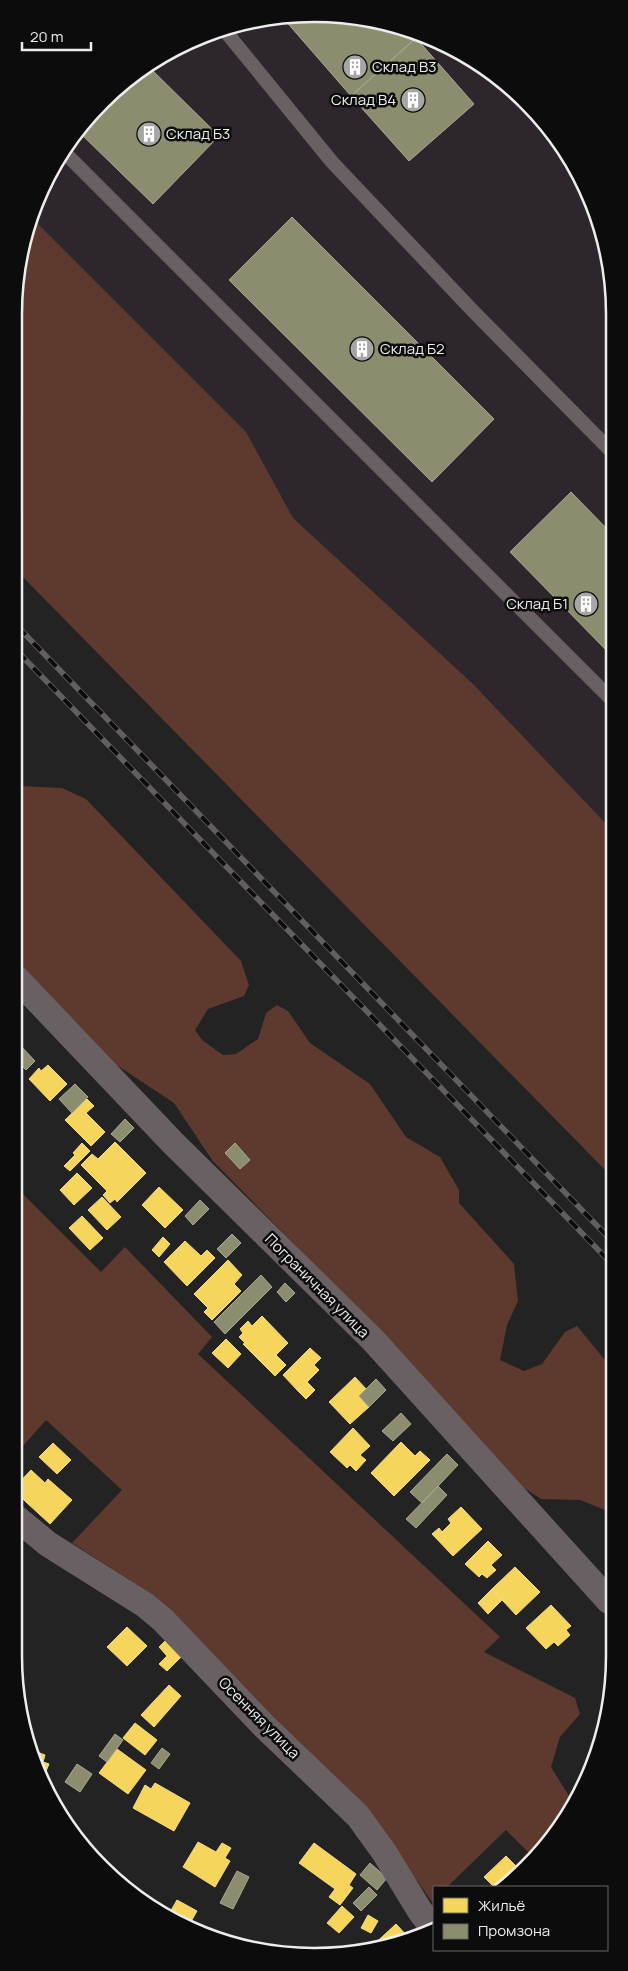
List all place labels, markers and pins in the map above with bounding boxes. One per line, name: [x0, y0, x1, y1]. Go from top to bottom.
building icon: Склад В3: [342, 54, 368, 80]
place label: Склад В3: [372, 56, 436, 77]
building icon: Склад В4: [400, 87, 426, 113]
place label: Склад В4: [331, 89, 396, 110]
building icon: Склад Б3: [136, 121, 162, 147]
place label: Склад Б3: [166, 123, 230, 144]
building icon: Склад Б2: [349, 336, 375, 362]
place label: Склад Б2: [380, 338, 445, 359]
building icon: Склад Б1: [573, 591, 599, 617]
place label: Склад Б1: [506, 593, 568, 614]

